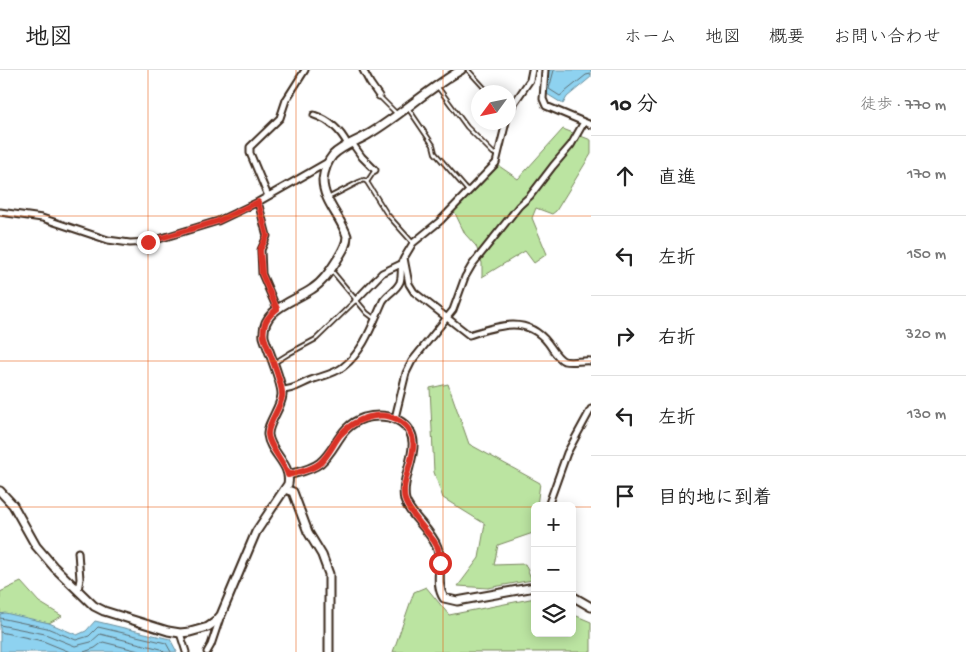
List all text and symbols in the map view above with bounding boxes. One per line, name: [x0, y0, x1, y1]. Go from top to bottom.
text: 地図: [25, 25, 73, 54]
text: ホーム: [624, 28, 677, 49]
text: 地図: [705, 28, 741, 49]
text: 概要: [769, 28, 805, 49]
text: お問い合わせ: [833, 28, 941, 49]
north arrow: [471, 85, 516, 130]
text: 10 分: [611, 94, 657, 119]
text: 徒歩 · 770 m: [861, 97, 946, 116]
icon: ahead: [611, 162, 639, 190]
text: 170 m: [907, 166, 946, 185]
text: 直進: [658, 168, 696, 191]
route end: [137, 231, 160, 254]
icon: left: [611, 242, 639, 270]
text: 150 m: [907, 246, 946, 265]
text: 左折: [658, 248, 696, 271]
icon: right: [611, 322, 639, 350]
text: 320 m: [906, 326, 946, 345]
text: 右折: [658, 328, 696, 351]
icon: left: [611, 402, 639, 430]
text: 130 m: [907, 406, 946, 425]
text: 左折: [658, 408, 696, 431]
icon: arrive: [611, 482, 639, 510]
text: 目的地に到着: [658, 488, 772, 511]
map controls: [531, 502, 576, 637]
button: +: [531, 502, 576, 547]
button: −: [531, 547, 576, 592]
route start: [429, 552, 452, 575]
button: layers: [531, 592, 576, 637]

